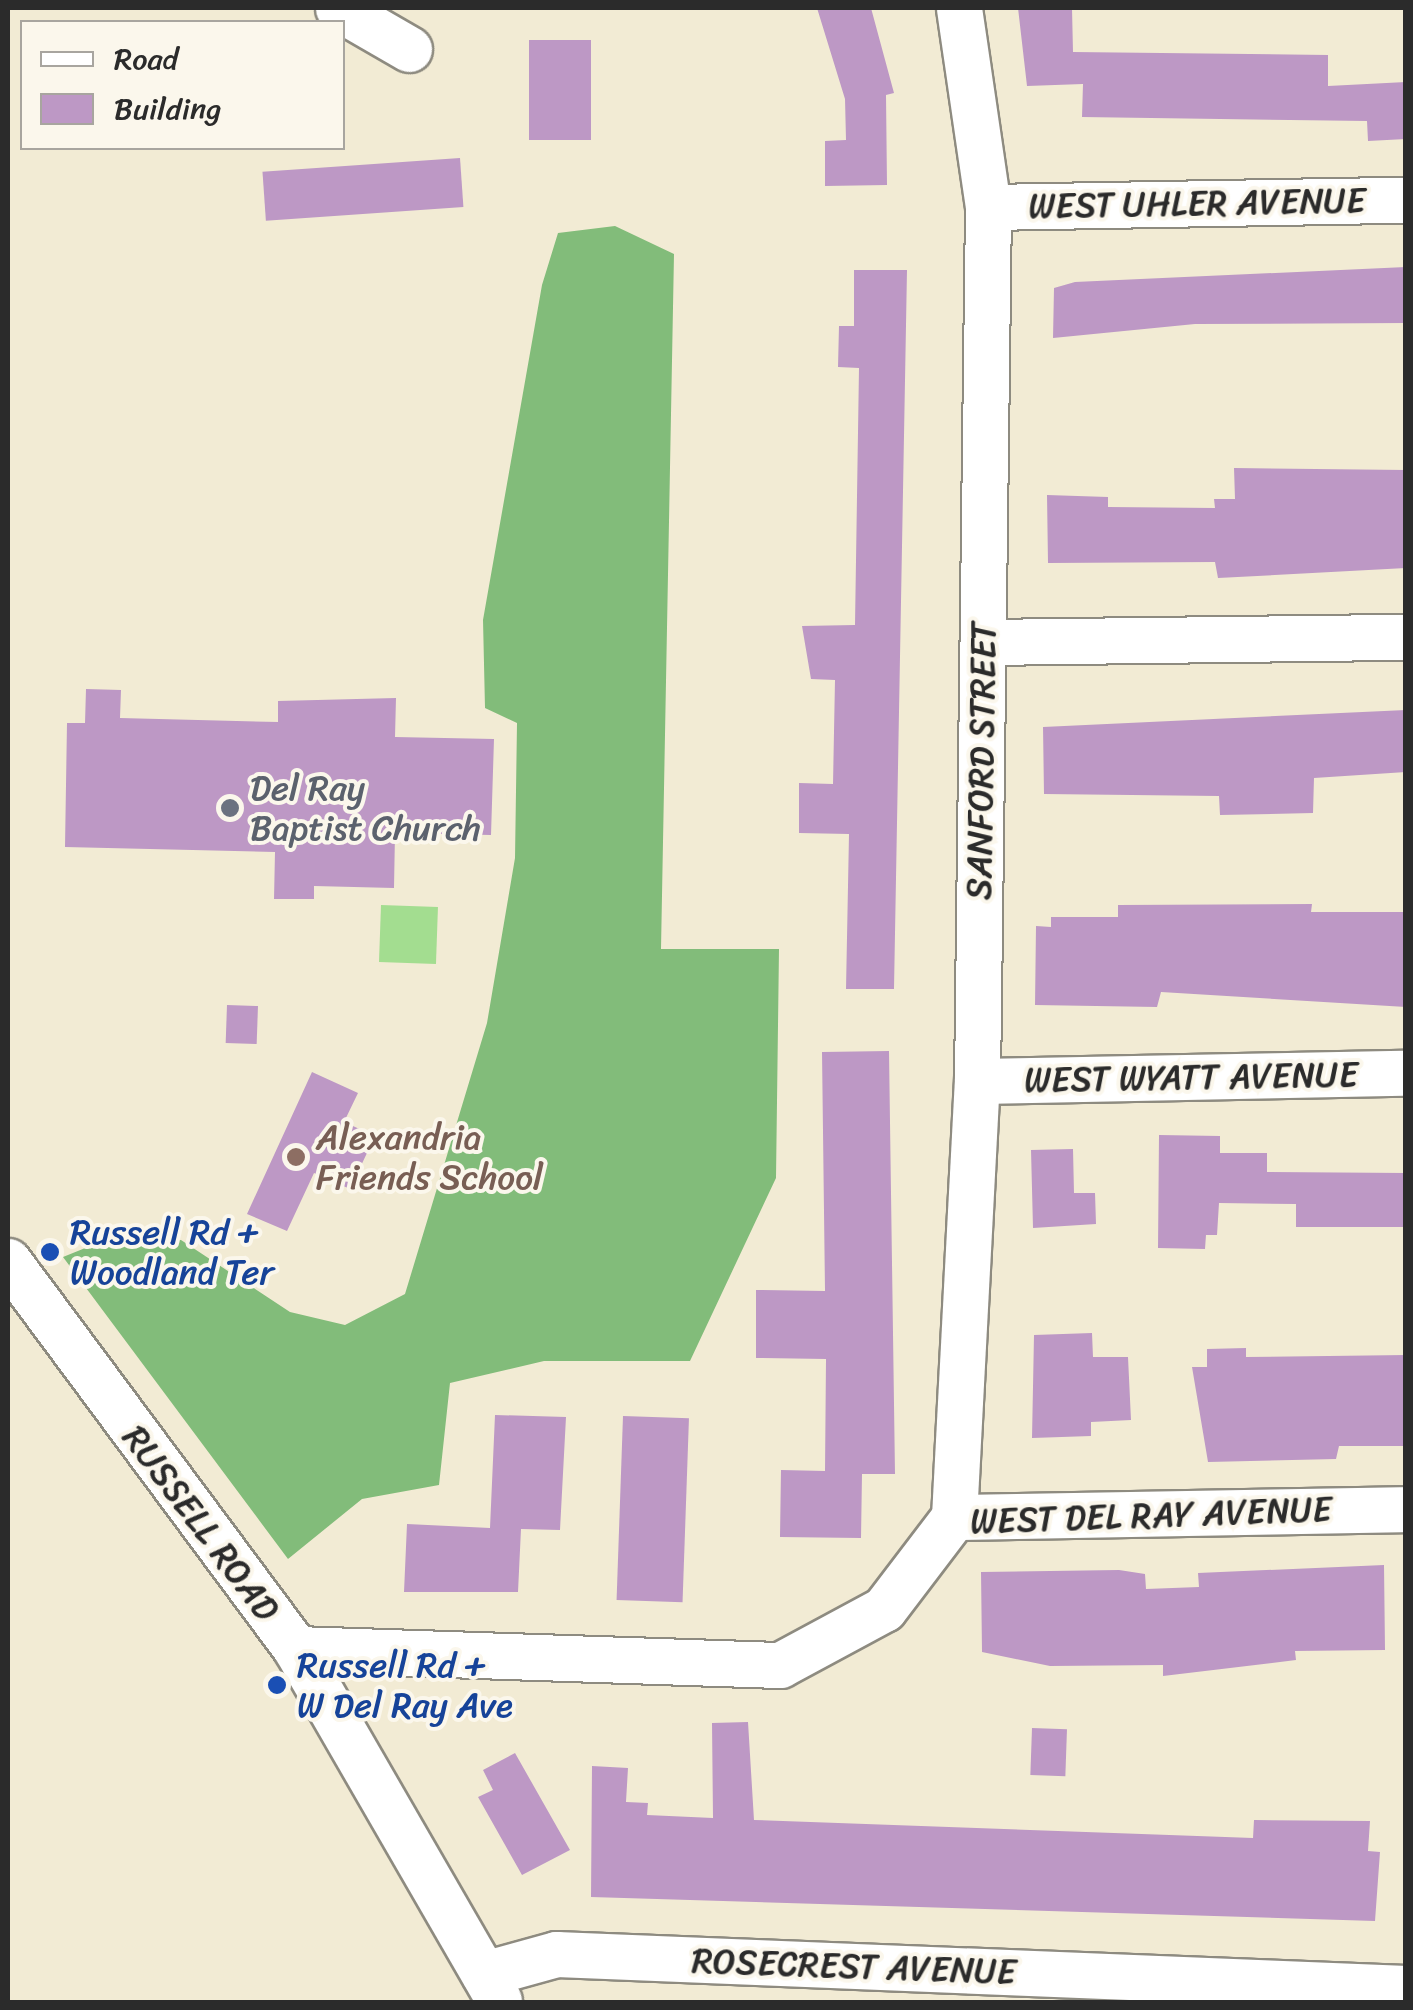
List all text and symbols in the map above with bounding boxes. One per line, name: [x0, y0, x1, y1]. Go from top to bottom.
legend: [20, 20, 345, 150]
text: Road: [114, 32, 178, 86]
text: Building: [114, 82, 221, 136]
street label: WEST UHLER AVENUE: [1028, 179, 1366, 227]
street label: SANFORD STREET: [958, 620, 1004, 902]
place label: Del Ray Baptist Church: [250, 767, 481, 849]
marker: Del Ray Baptist Church: [219, 797, 241, 819]
street label: WEST WYATT AVENUE: [1024, 1053, 1358, 1101]
place label: Alexandria Friends School: [316, 1116, 543, 1198]
marker: Alexandria Friends School: [285, 1146, 307, 1168]
place label: Russell Rd + Woodland Ter: [70, 1211, 274, 1293]
marker: Russell Rd + Woodland Ter: [39, 1241, 61, 1263]
street label: RUSSELL ROAD: [114, 1417, 288, 1629]
street label: WEST DEL RAY AVENUE: [969, 1488, 1333, 1542]
place label: Russell Rd + W Del Ray Ave: [297, 1644, 514, 1726]
marker: Russell Rd + W Del Ray Ave: [266, 1674, 288, 1696]
street label: ROSECREST AVENUE: [691, 1939, 1017, 1993]

